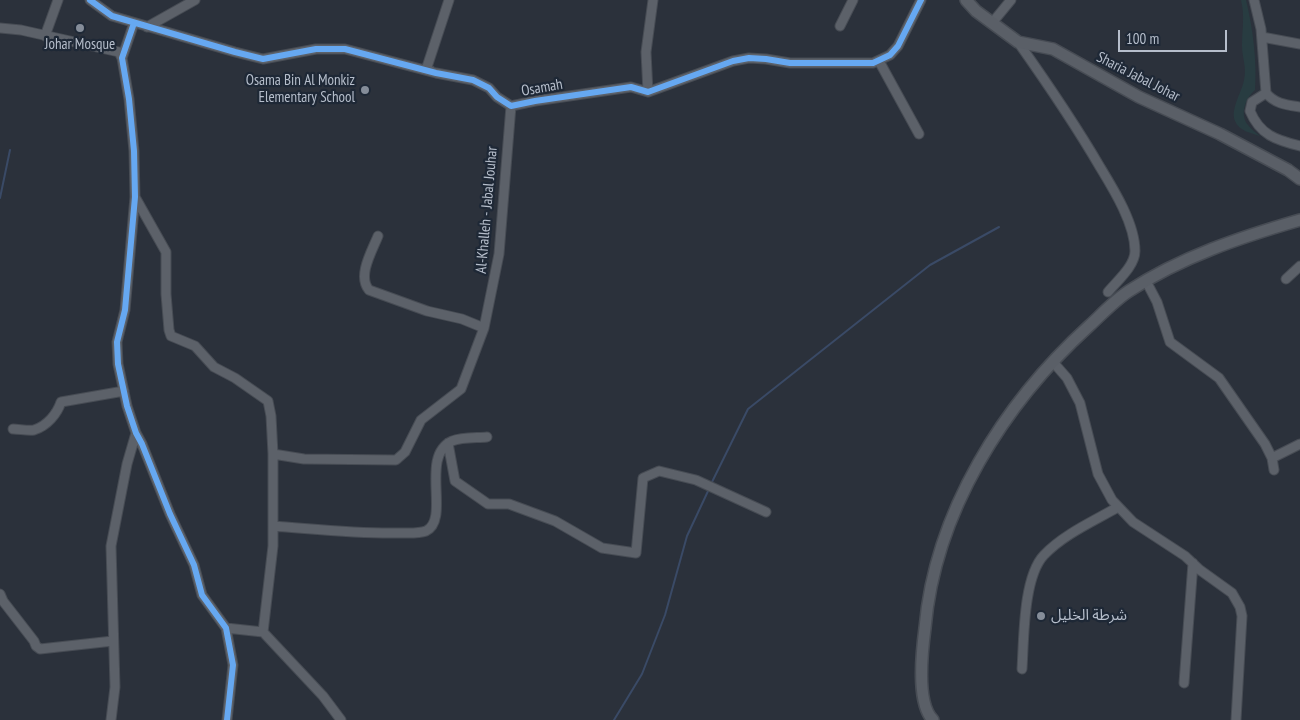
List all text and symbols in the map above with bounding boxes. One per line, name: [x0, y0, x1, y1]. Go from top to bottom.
scale bar: [1120, 20, 1229, 52]
marker: Johar Mosque: [74, 22, 86, 34]
text: 100 m: [1126, 29, 1159, 48]
place label: Johar Mosque: [45, 36, 115, 54]
street label: Sharia Jabal Johar: [1093, 48, 1183, 106]
place label: Osama Bin Al Monkiz Elementary School: [246, 72, 355, 107]
street label: Osamah: [520, 76, 564, 100]
marker: Osama Bin Al Monkiz Elementary School: [359, 84, 371, 96]
street label: Al-Khalleh - Jabal Jouhar: [472, 146, 502, 274]
place label: شرطة الخليل: [1051, 607, 1127, 625]
marker: شرطة الخليل: [1035, 610, 1047, 622]

